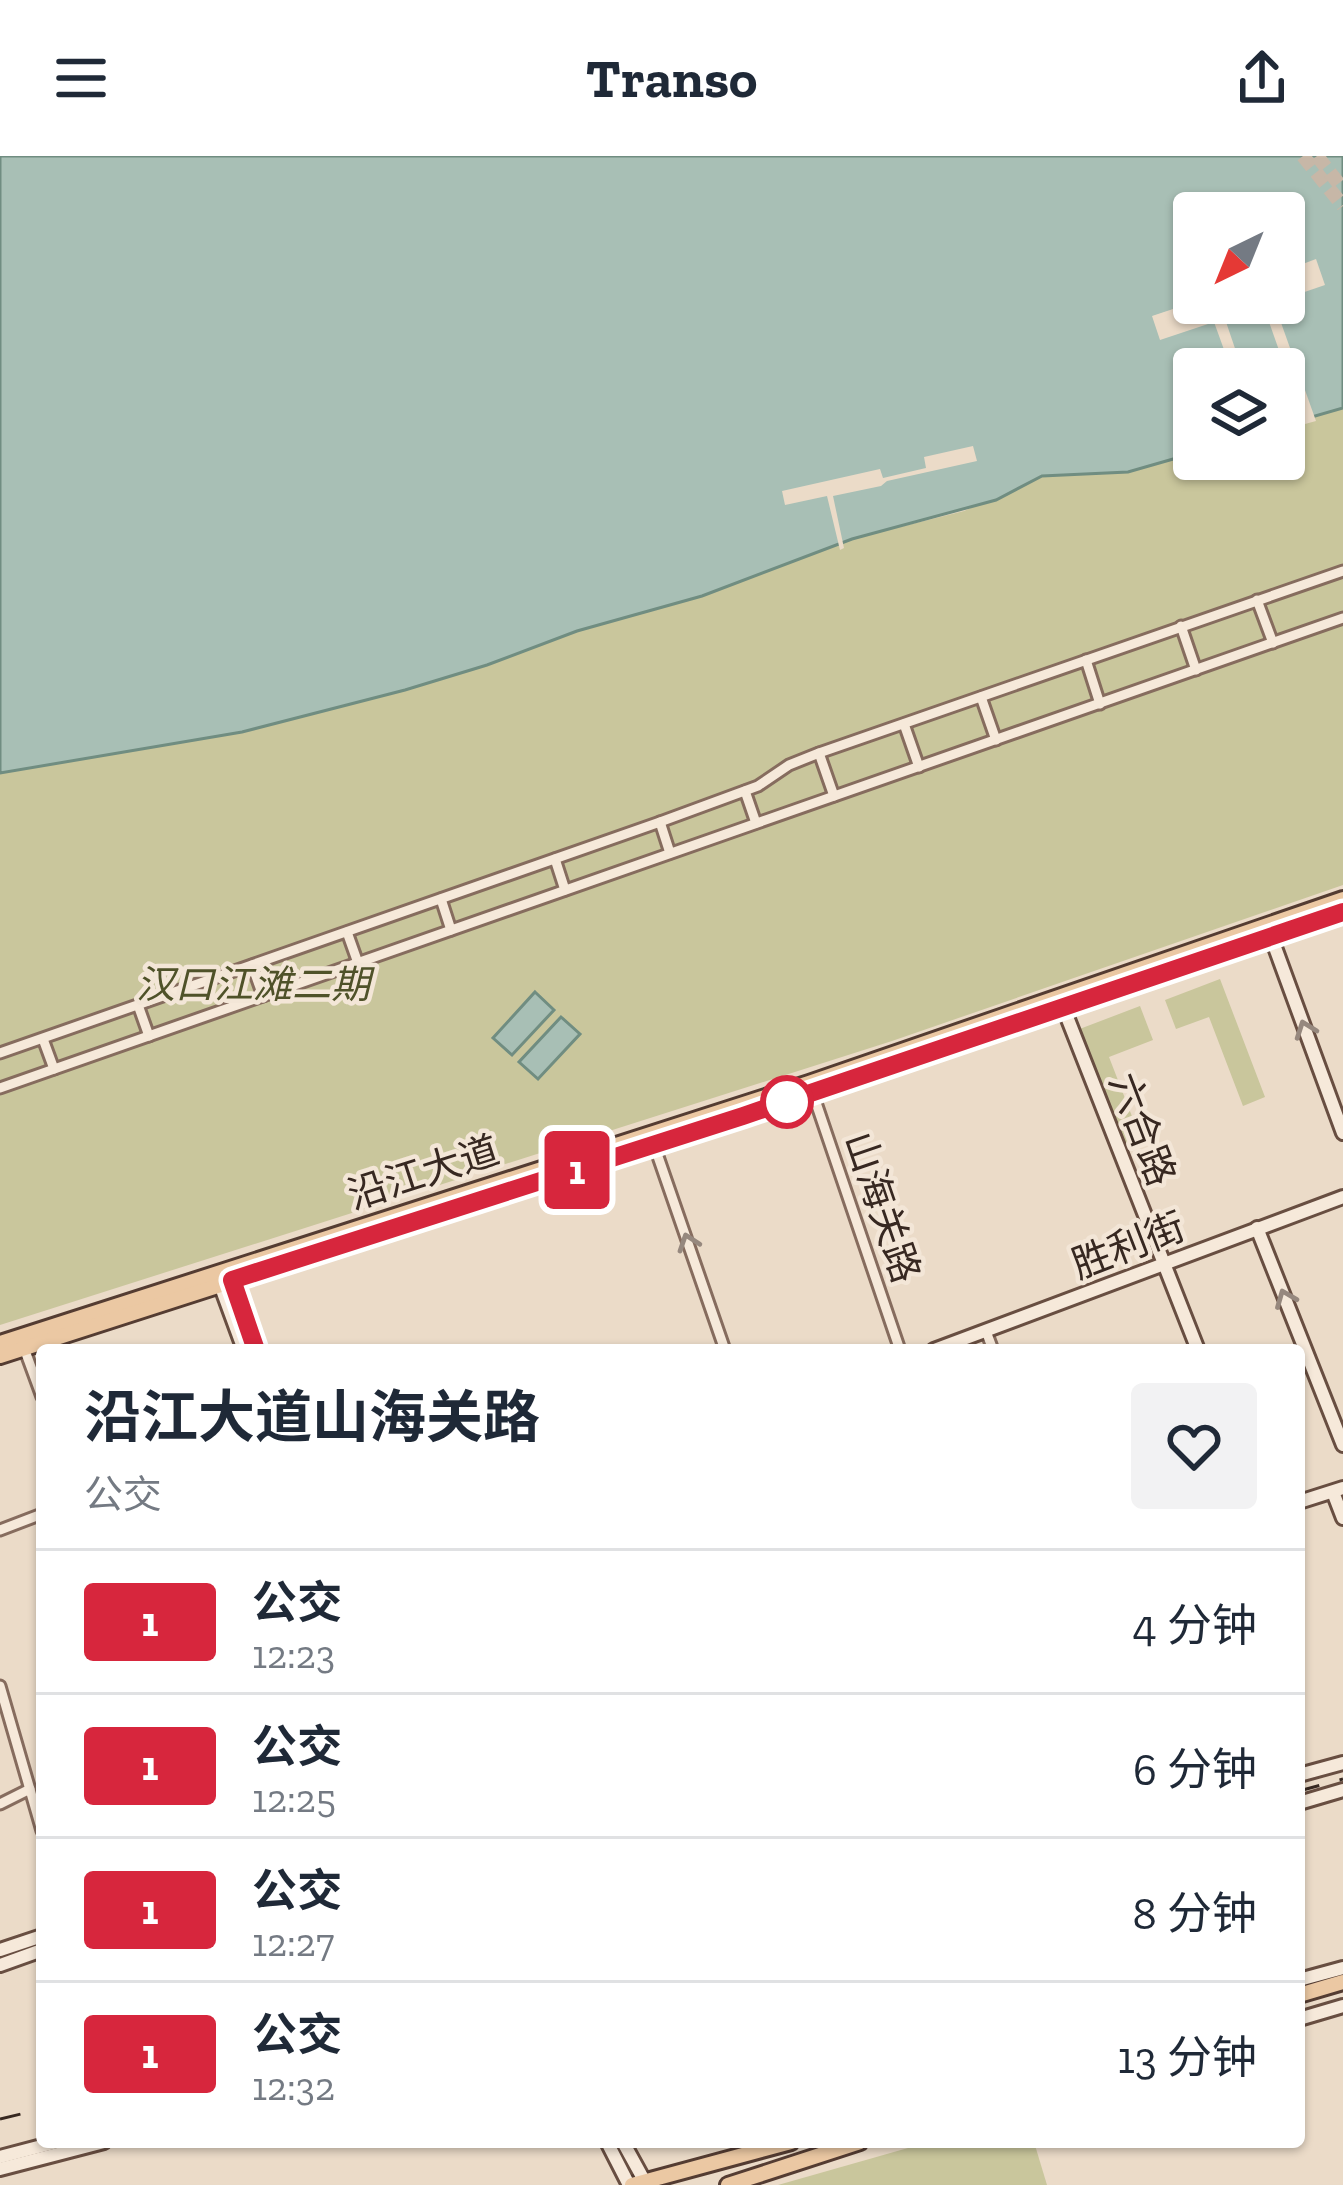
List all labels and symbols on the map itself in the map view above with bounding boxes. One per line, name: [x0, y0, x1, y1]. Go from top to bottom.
north arrow: [1173, 192, 1305, 324]
park label: 汉口江滩二期: [136, 961, 375, 1008]
one-way arrow: [1295, 1020, 1319, 1041]
street label: 六合路: [1100, 1066, 1185, 1192]
unlabelled marker: [762, 1077, 812, 1127]
street label: 沿江大道: [342, 1126, 505, 1219]
street label: 山海关路: [835, 1126, 930, 1289]
line badge: 1: [538, 1131, 616, 1209]
street label: 胜利街: [1065, 1203, 1191, 1288]
one-way arrow: [677, 1232, 702, 1253]
one-way arrow: [1274, 1288, 1299, 1309]

